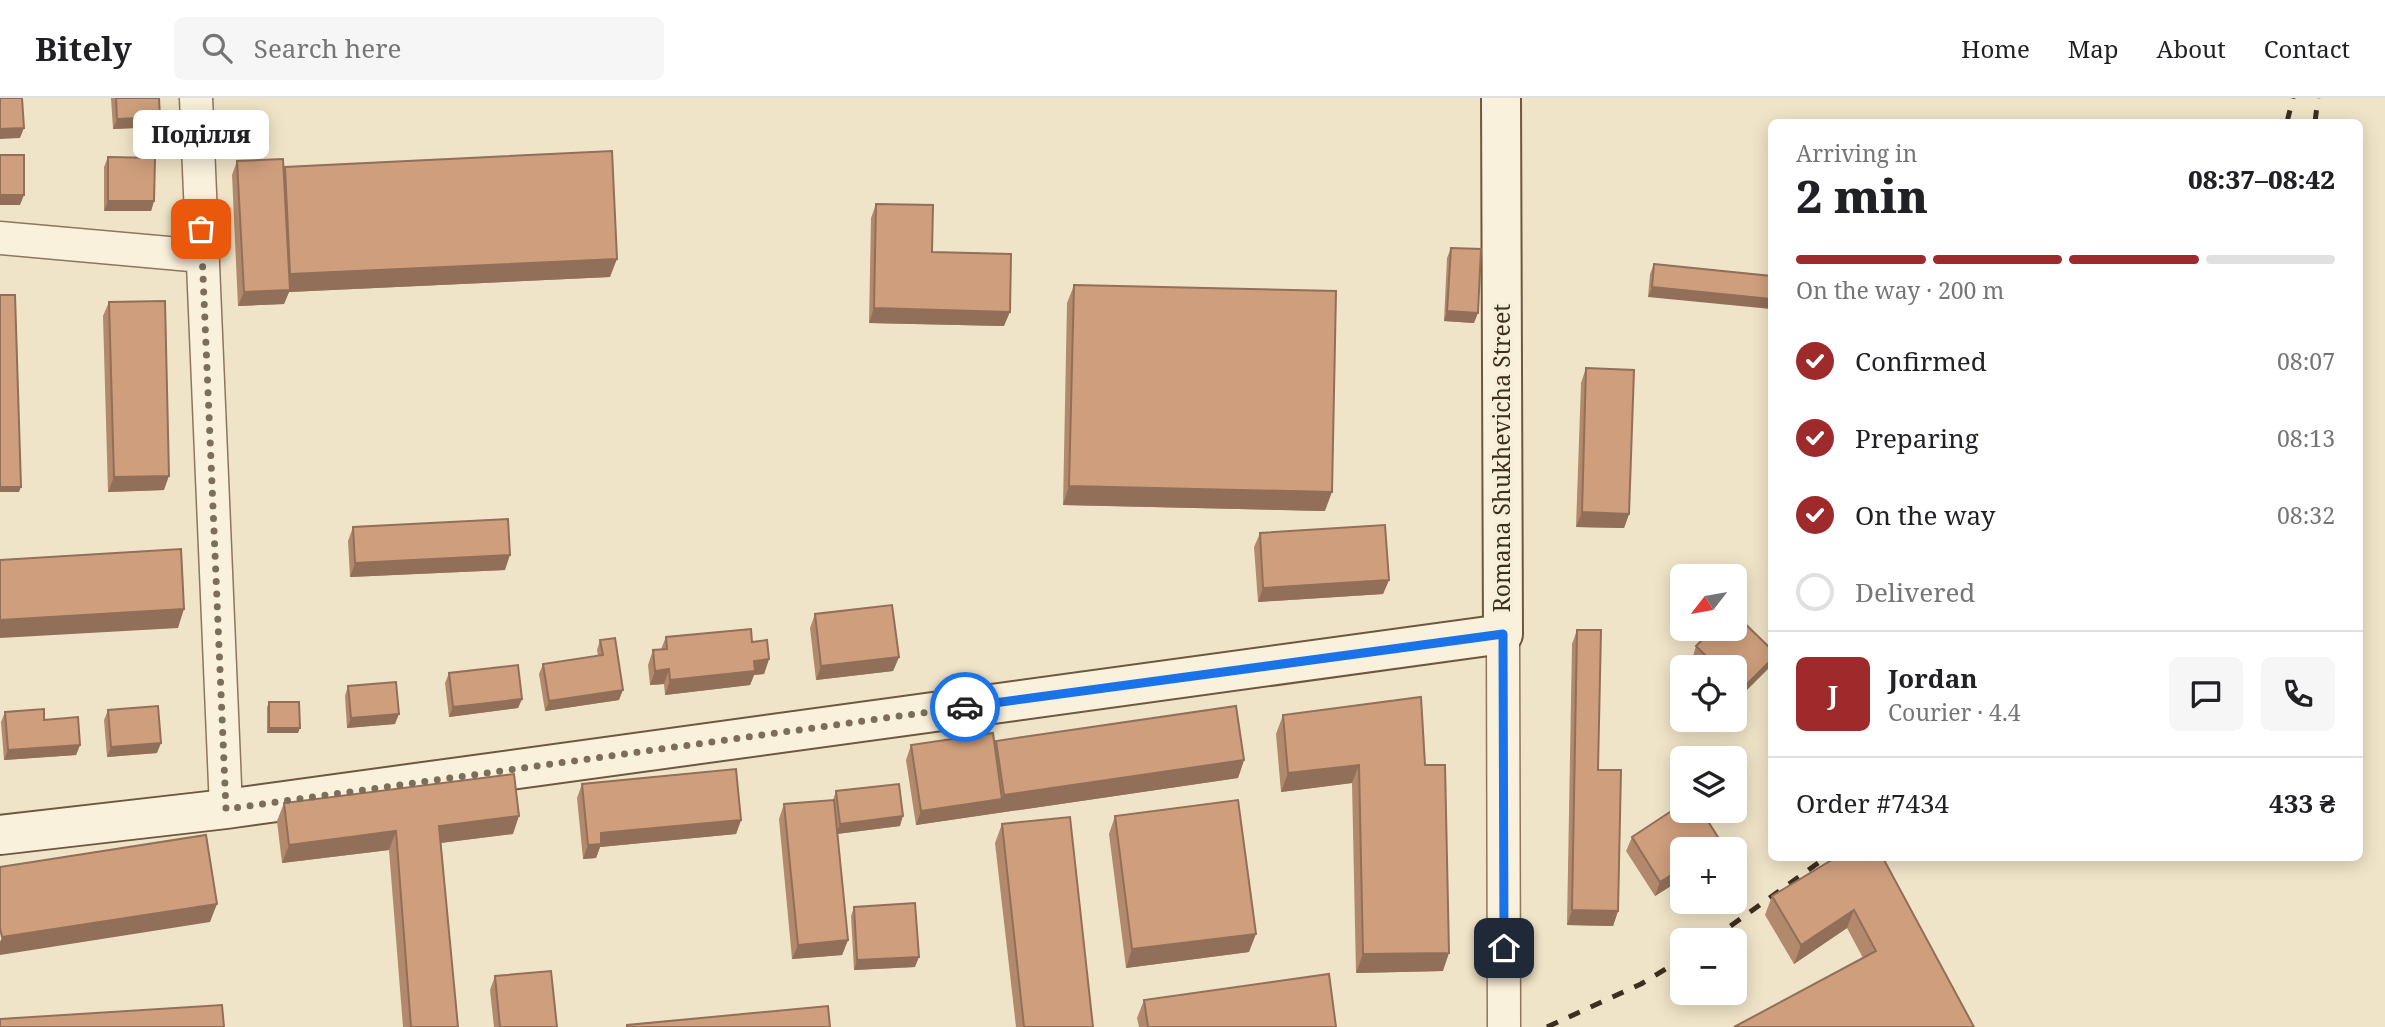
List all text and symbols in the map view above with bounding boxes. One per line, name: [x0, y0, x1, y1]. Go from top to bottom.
search box: [174, 17, 664, 80]
text: Bitely: [35, 26, 132, 71]
icon: search: [198, 29, 236, 67]
text: Search here: [254, 30, 401, 66]
text: Home: [1961, 32, 2030, 65]
text: Map: [2068, 32, 2119, 65]
text: About: [2157, 32, 2226, 65]
text: Contact: [2264, 32, 2350, 65]
callout: Поділля: [133, 110, 269, 159]
text: Поділля: [151, 118, 251, 150]
text: Arriving in: [1796, 137, 1917, 169]
text: 08:37–08:42: [2188, 161, 2335, 197]
text: 2 min: [1796, 164, 1928, 226]
pin: [171, 199, 231, 259]
icon: bag: [182, 210, 220, 248]
text: On the way · 200 m: [1796, 274, 2004, 306]
street label: Romana Shukhevicha Street: [1485, 304, 1517, 612]
icon: check: [1796, 342, 1834, 380]
text: Confirmed: [1855, 343, 1987, 379]
text: 08:07: [2277, 345, 2335, 377]
icon: check: [1796, 419, 1834, 457]
text: Preparing: [1855, 420, 1979, 456]
text: 08:13: [2277, 422, 2335, 454]
icon: check: [1796, 496, 1834, 534]
text: On the way: [1855, 497, 1995, 533]
text: 08:32: [2277, 499, 2335, 531]
north arrow: [1670, 564, 1746, 640]
map controls: [1670, 564, 1747, 1005]
text: Delivered: [1855, 574, 1975, 610]
button: locate: [1670, 655, 1747, 732]
button: chat: [2169, 657, 2243, 731]
button: phone: [2261, 657, 2335, 731]
text: Jordan: [1888, 660, 1978, 696]
courier: [930, 672, 1000, 742]
text: J: [1828, 676, 1838, 712]
icon: car: [946, 688, 984, 726]
text: Courier · 4.4: [1888, 696, 2021, 728]
button: layers: [1670, 746, 1747, 823]
text: Order #7434: [1796, 785, 1949, 821]
text: 433 ₴: [2269, 785, 2335, 821]
button: +: [1670, 837, 1747, 914]
pin: [1474, 918, 1534, 978]
button: −: [1670, 928, 1747, 1005]
icon: home: [1485, 929, 1523, 967]

